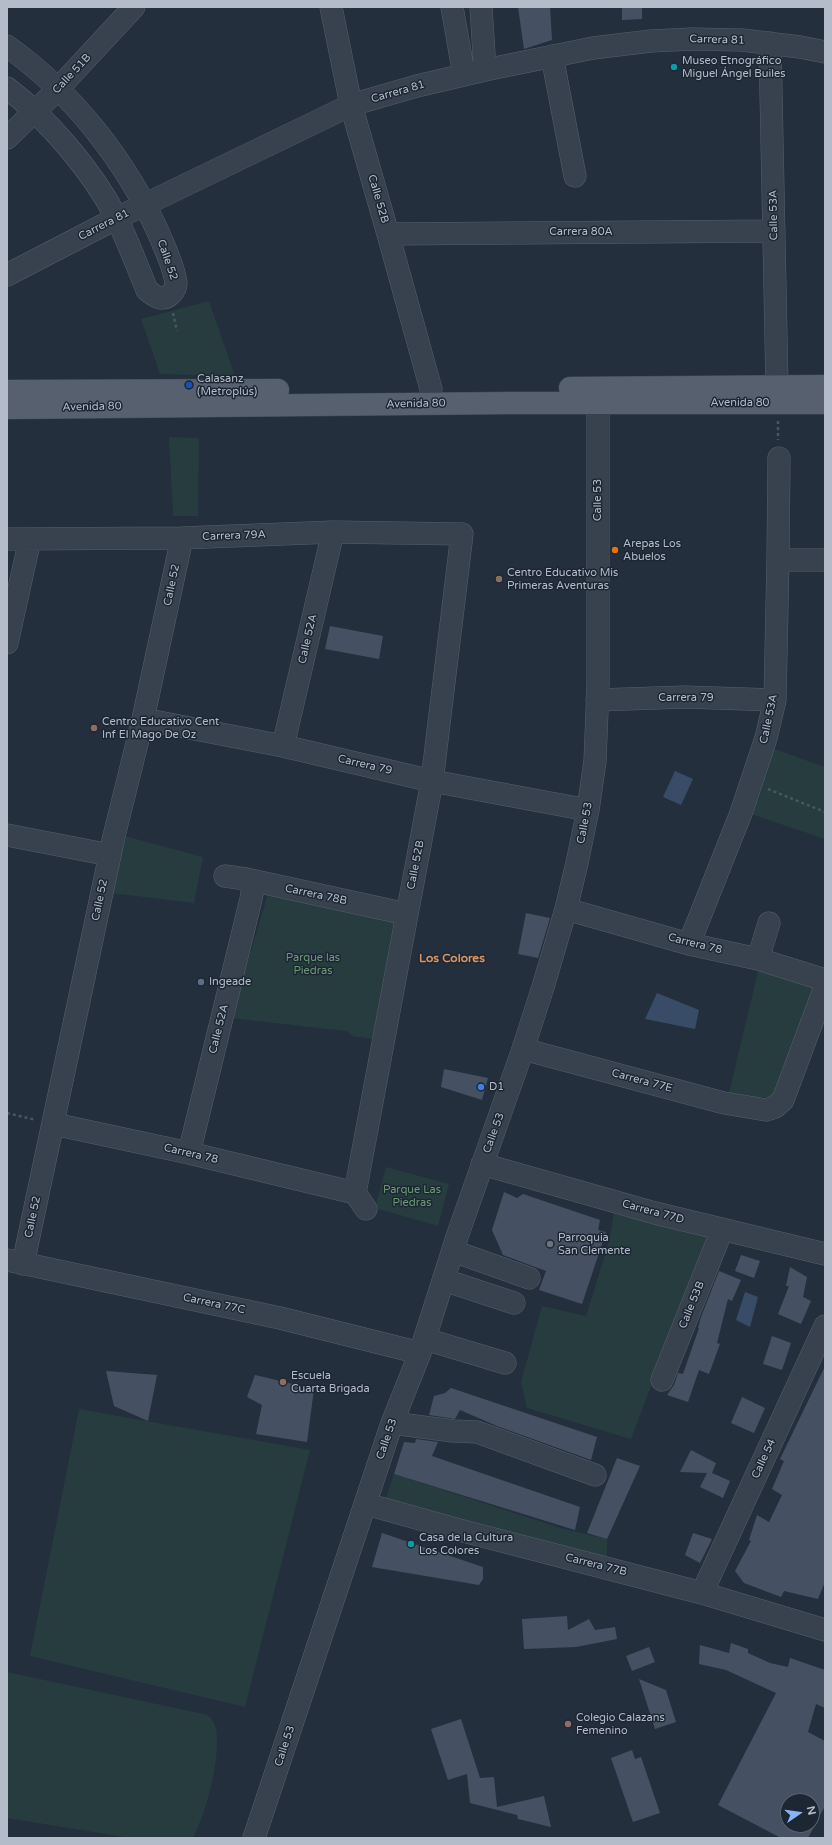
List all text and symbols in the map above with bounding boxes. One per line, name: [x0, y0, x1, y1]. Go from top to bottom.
street label: Carrera 81: [689, 32, 745, 48]
street label: Calle 51B: [50, 51, 94, 97]
place label: Museo Etnográfico Miguel Ángel Builes: [682, 54, 786, 80]
marker: Museo Etnográfico Miguel Ángel Builes: [669, 62, 679, 72]
street label: Carrera 81: [370, 78, 426, 106]
street label: Calle 52B: [365, 173, 391, 225]
street label: Calle 53A: [767, 190, 781, 240]
street label: Carrera 81: [76, 207, 132, 243]
street label: Carrera 80A: [549, 225, 613, 239]
street label: Calle 52: [154, 238, 180, 282]
place label: Calasanz (Metroplús): [197, 372, 257, 398]
marker: Calasanz (Metroplús): [184, 380, 194, 390]
street label: Avenida 80: [710, 396, 770, 410]
street label: Avenida 80: [386, 397, 446, 411]
street label: Avenida 80: [62, 400, 122, 414]
street label: Calle 53: [591, 479, 605, 521]
street label: Carrera 79A: [202, 528, 266, 544]
place label: Arepas Los Abuelos: [623, 537, 681, 563]
marker: Arepas Los Abuelos: [610, 545, 620, 555]
street label: Calle 52: [161, 563, 183, 607]
place label: Centro Educativo Mis Primeras Aventuras: [507, 566, 618, 592]
marker: Centro Educativo Mis Primeras Aventuras: [494, 574, 504, 584]
street label: Calle 52A: [296, 613, 320, 665]
street label: Carrera 79: [658, 691, 714, 705]
street label: Calle 53A: [757, 693, 781, 745]
place label: Centro Educativo Cent Inf El Mago De Oz: [102, 715, 219, 741]
marker: Centro Educativo Cent Inf El Mago De Oz: [89, 723, 99, 733]
street label: Carrera 79: [337, 752, 393, 778]
street label: Calle 53: [574, 801, 596, 845]
street label: Calle 52B: [405, 839, 427, 891]
street label: Calle 52: [89, 878, 111, 922]
street label: Carrera 78B: [284, 882, 348, 908]
street label: Carrera 78: [667, 931, 723, 957]
park label: Parque las Piedras: [286, 951, 340, 977]
district label: Los Colores: [419, 952, 485, 966]
place label: Ingeade: [209, 975, 251, 989]
marker: Ingeade: [196, 977, 206, 987]
street label: Calle 52A: [206, 1003, 232, 1055]
street label: Carrera 77E: [610, 1067, 674, 1095]
place label: D1: [489, 1080, 504, 1094]
marker: D1: [476, 1082, 486, 1092]
street label: Calle 53: [481, 1111, 507, 1155]
street label: Carrera 78: [163, 1141, 219, 1167]
park label: Parque Las Piedras: [383, 1183, 441, 1209]
street label: Calle 52: [22, 1195, 44, 1239]
street label: Carrera 77D: [621, 1197, 685, 1227]
place label: Parroquia San Clemente: [558, 1231, 630, 1257]
marker: Parroquia San Clemente: [545, 1239, 555, 1249]
street label: Calle 53B: [677, 1279, 707, 1331]
street label: Carrera 77C: [182, 1291, 246, 1317]
place label: Escuela Cuarta Brigada: [291, 1369, 370, 1395]
marker: Escuela Cuarta Brigada: [278, 1377, 288, 1387]
street label: Calle 53: [374, 1417, 400, 1461]
street label: Calle 54: [749, 1437, 779, 1481]
place label: Casa de la Cultura Los Colores: [419, 1531, 513, 1557]
marker: Casa de la Cultura Los Colores: [406, 1539, 416, 1549]
street label: Carrera 77B: [564, 1551, 628, 1579]
place label: Colegio Calazans Femenino: [576, 1711, 665, 1737]
marker: Colegio Calazans Femenino: [563, 1719, 573, 1729]
street label: Calle 53: [272, 1724, 298, 1768]
north arrow: [780, 1793, 820, 1833]
text: N: [804, 1805, 819, 1816]

